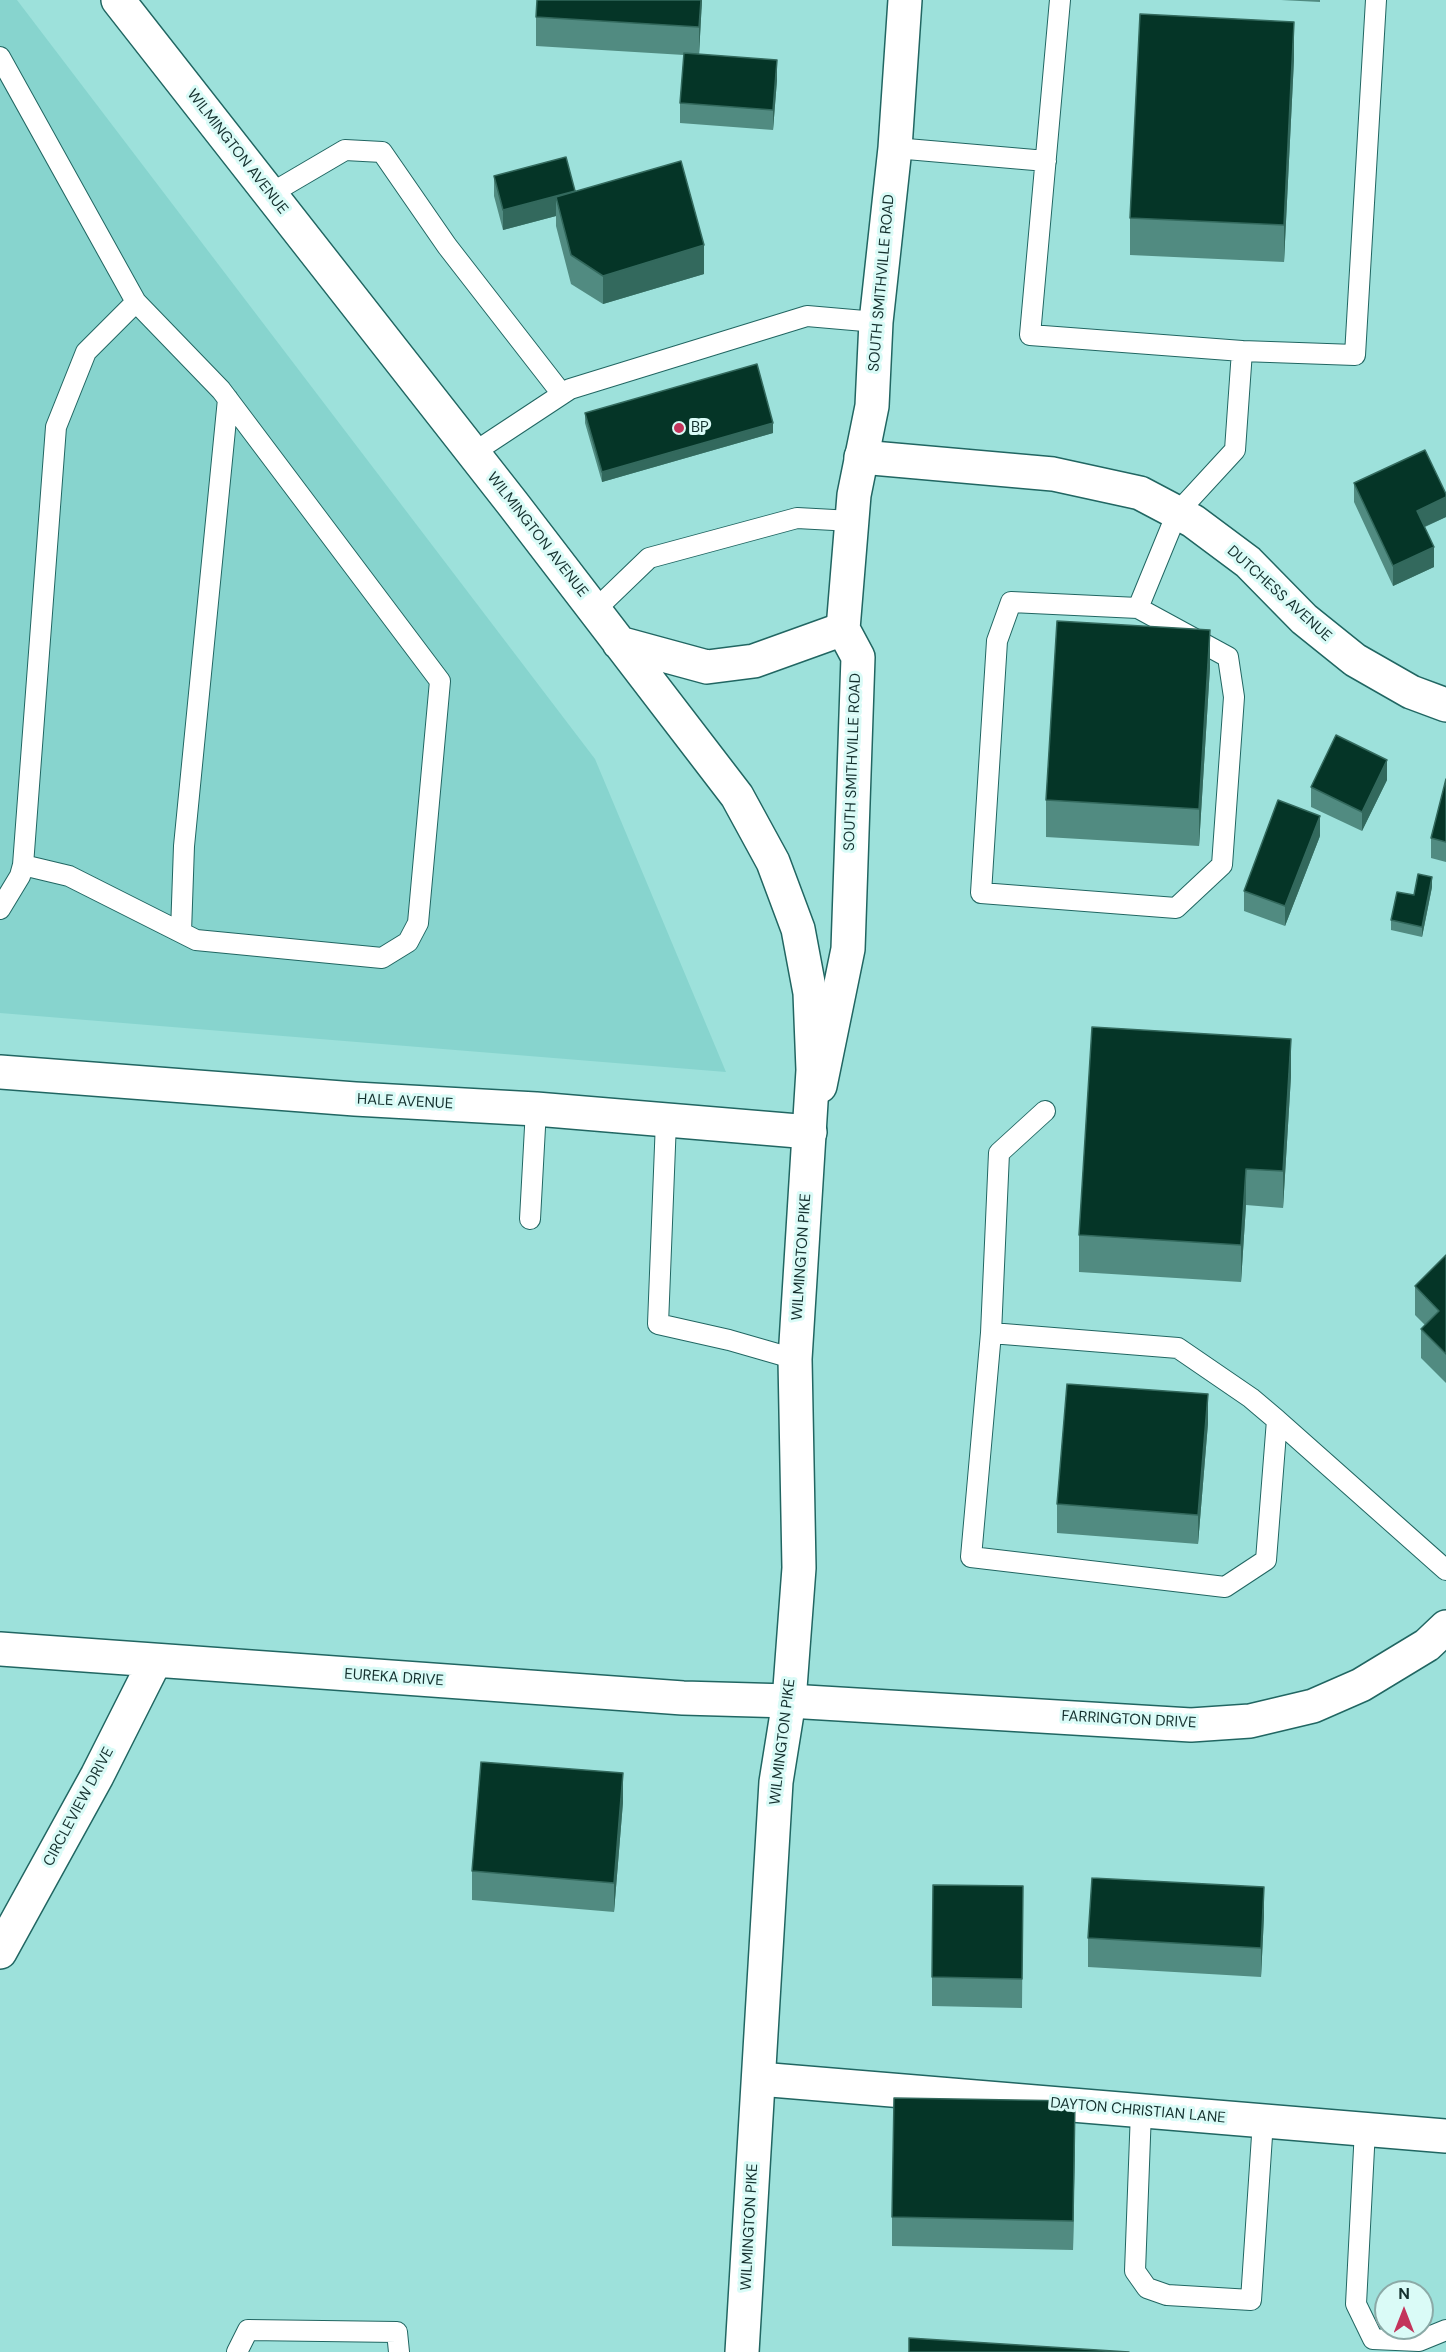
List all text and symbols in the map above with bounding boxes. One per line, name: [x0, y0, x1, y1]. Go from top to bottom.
street label: WILMINGTON AVENUE: [183, 86, 291, 218]
street label: SOUTH SMITHVILLE ROAD: [865, 194, 899, 372]
place label: BP: [691, 419, 709, 437]
marker: BP: [672, 421, 686, 435]
street label: WILMINGTON AVENUE: [483, 469, 591, 601]
street label: DUTCHESS AVENUE: [1223, 542, 1335, 646]
street label: SOUTH SMITHVILLE ROAD: [841, 673, 865, 851]
street label: HALE AVENUE: [356, 1090, 454, 1114]
street label: WILMINGTON PIKE: [789, 1193, 815, 1321]
street label: EUREKA DRIVE: [344, 1666, 444, 1690]
street label: WILMINGTON PIKE: [766, 1678, 800, 1806]
street label: FARRINGTON DRIVE: [1061, 1707, 1197, 1733]
street label: CIRCLEVIEW DRIVE: [40, 1744, 118, 1870]
street label: DAYTON CHRISTIAN LANE: [1050, 2094, 1226, 2128]
street label: WILMINGTON PIKE: [738, 2163, 762, 2291]
north arrow: [1374, 2280, 1434, 2340]
text: N: [1398, 2283, 1410, 2304]

